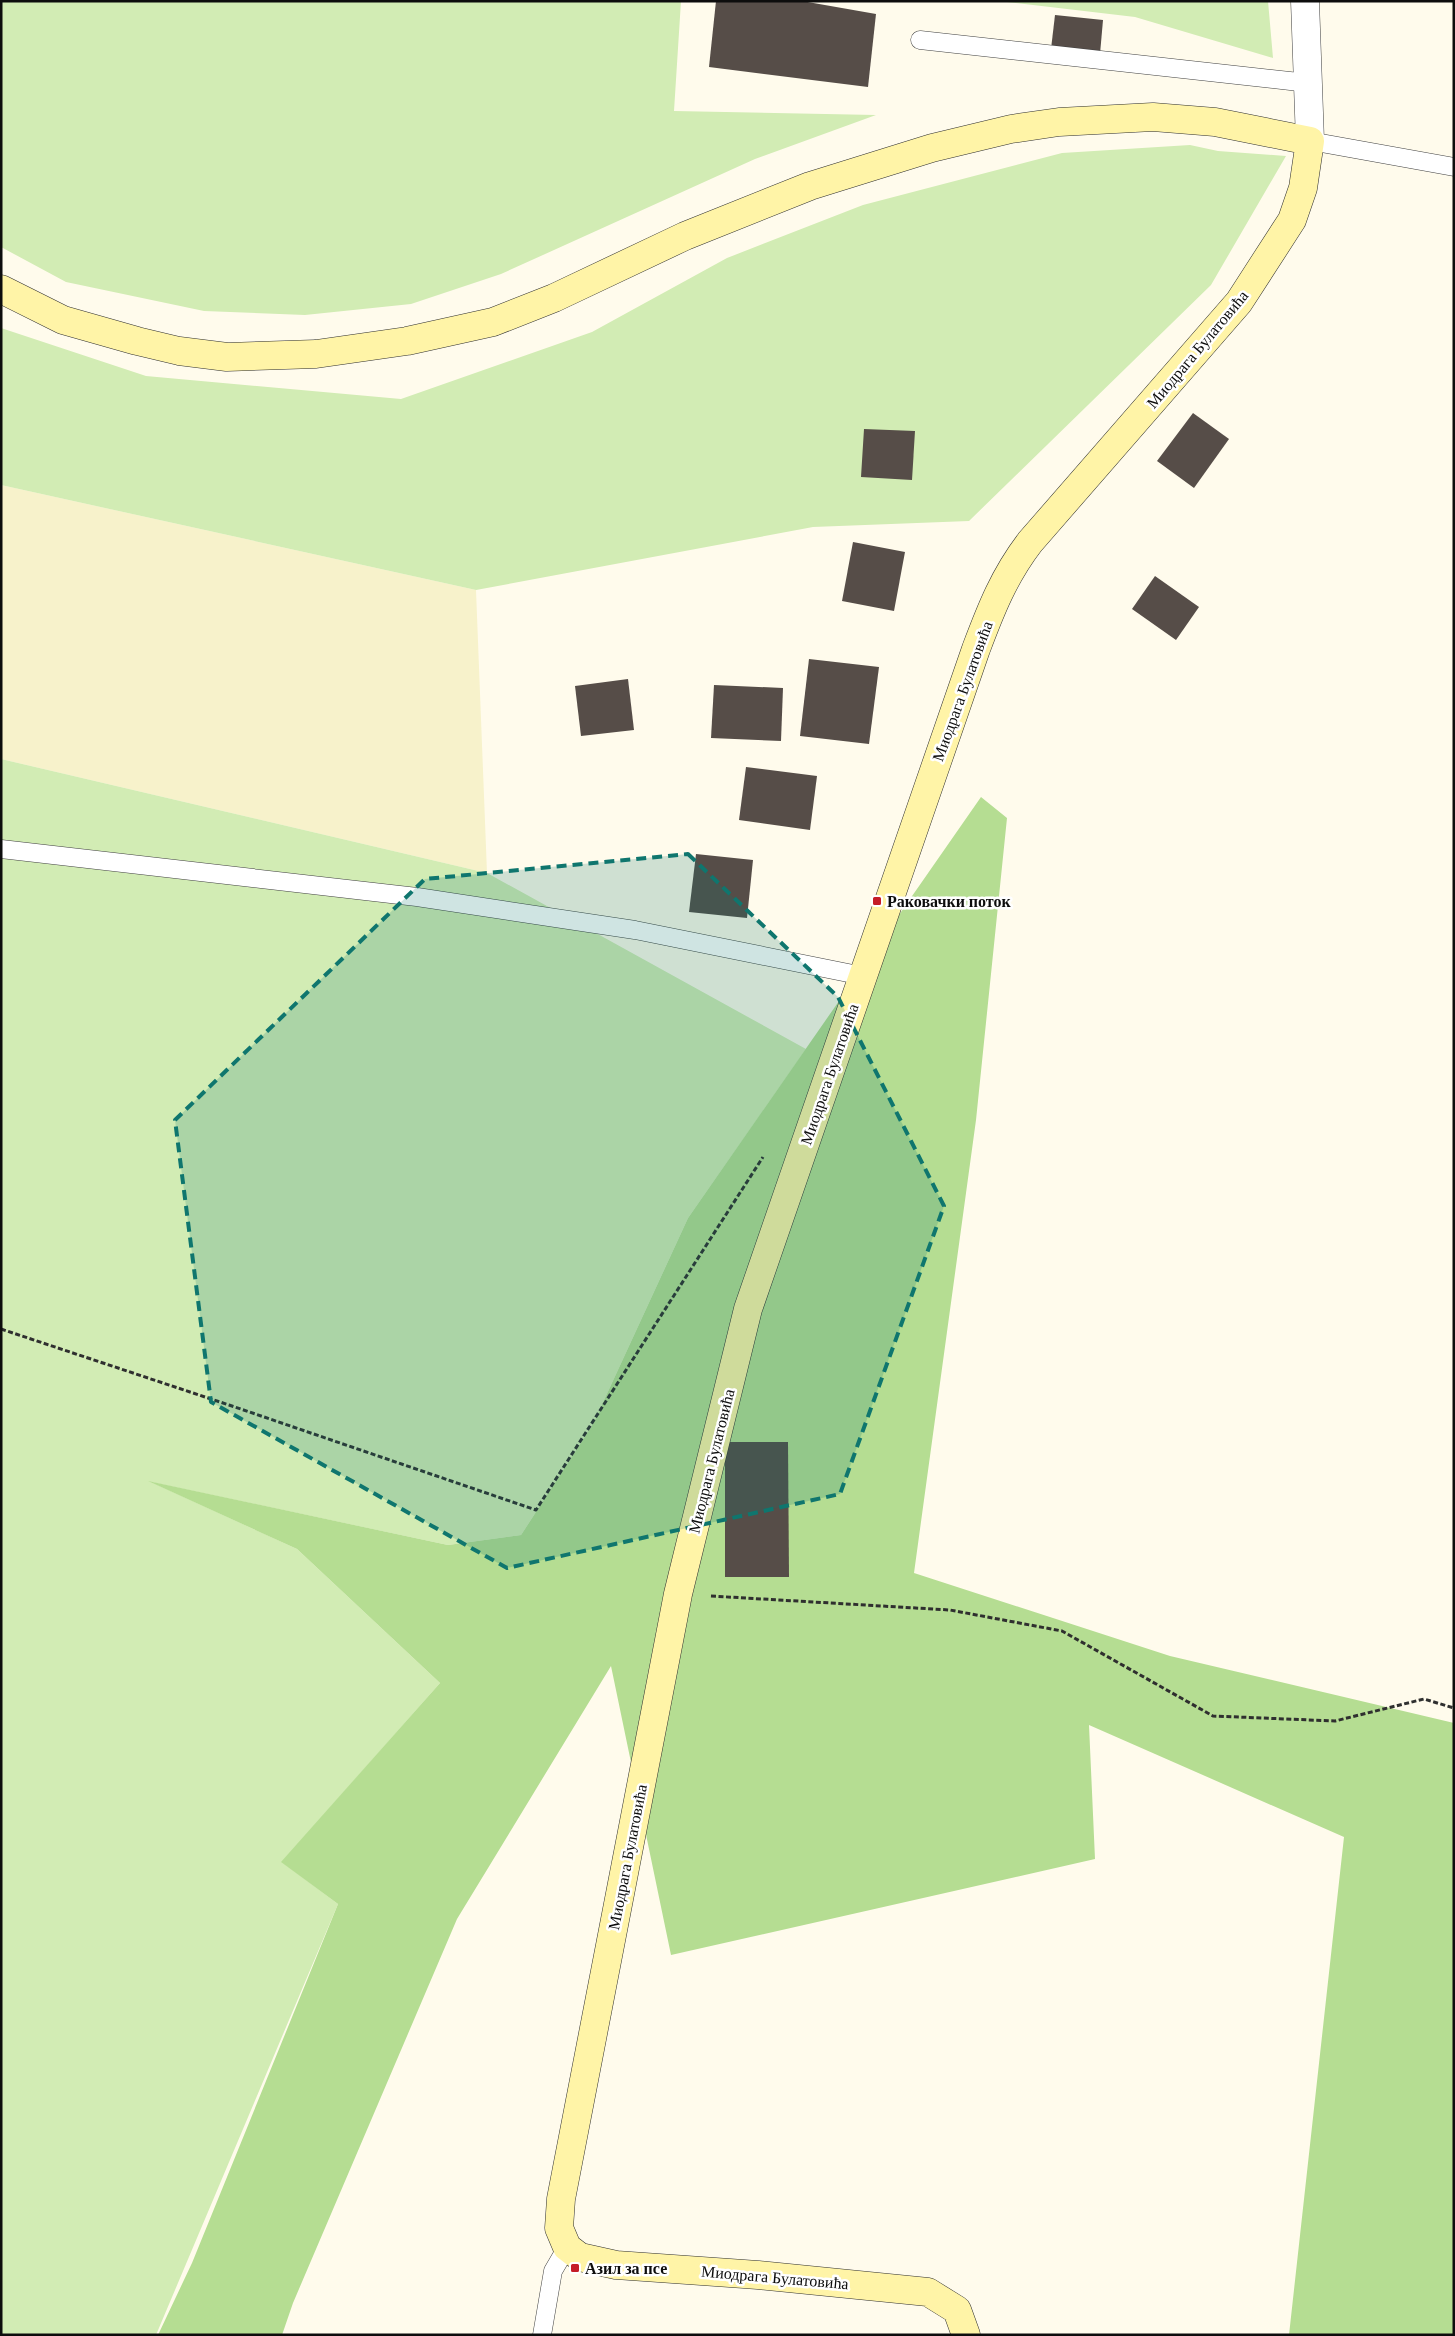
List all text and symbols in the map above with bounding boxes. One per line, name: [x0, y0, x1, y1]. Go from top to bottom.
street label: Миодрага Булатовића: [1143, 287, 1252, 412]
street label: Миодрага Булатовића: [929, 619, 997, 764]
place label: Раковачки поток: [887, 893, 1012, 910]
marker: Раковачки поток: [871, 895, 883, 907]
street label: Миодрага Булатовића: [797, 1001, 863, 1147]
street label: Миодрага Булатовића: [685, 1387, 739, 1535]
street label: Миодрага Булатовића: [605, 1783, 651, 1932]
place label: Азил за псе: [585, 2260, 667, 2277]
marker: Азил за псе: [569, 2262, 581, 2274]
street label: Миодрага Булатовића: [700, 2263, 849, 2293]

